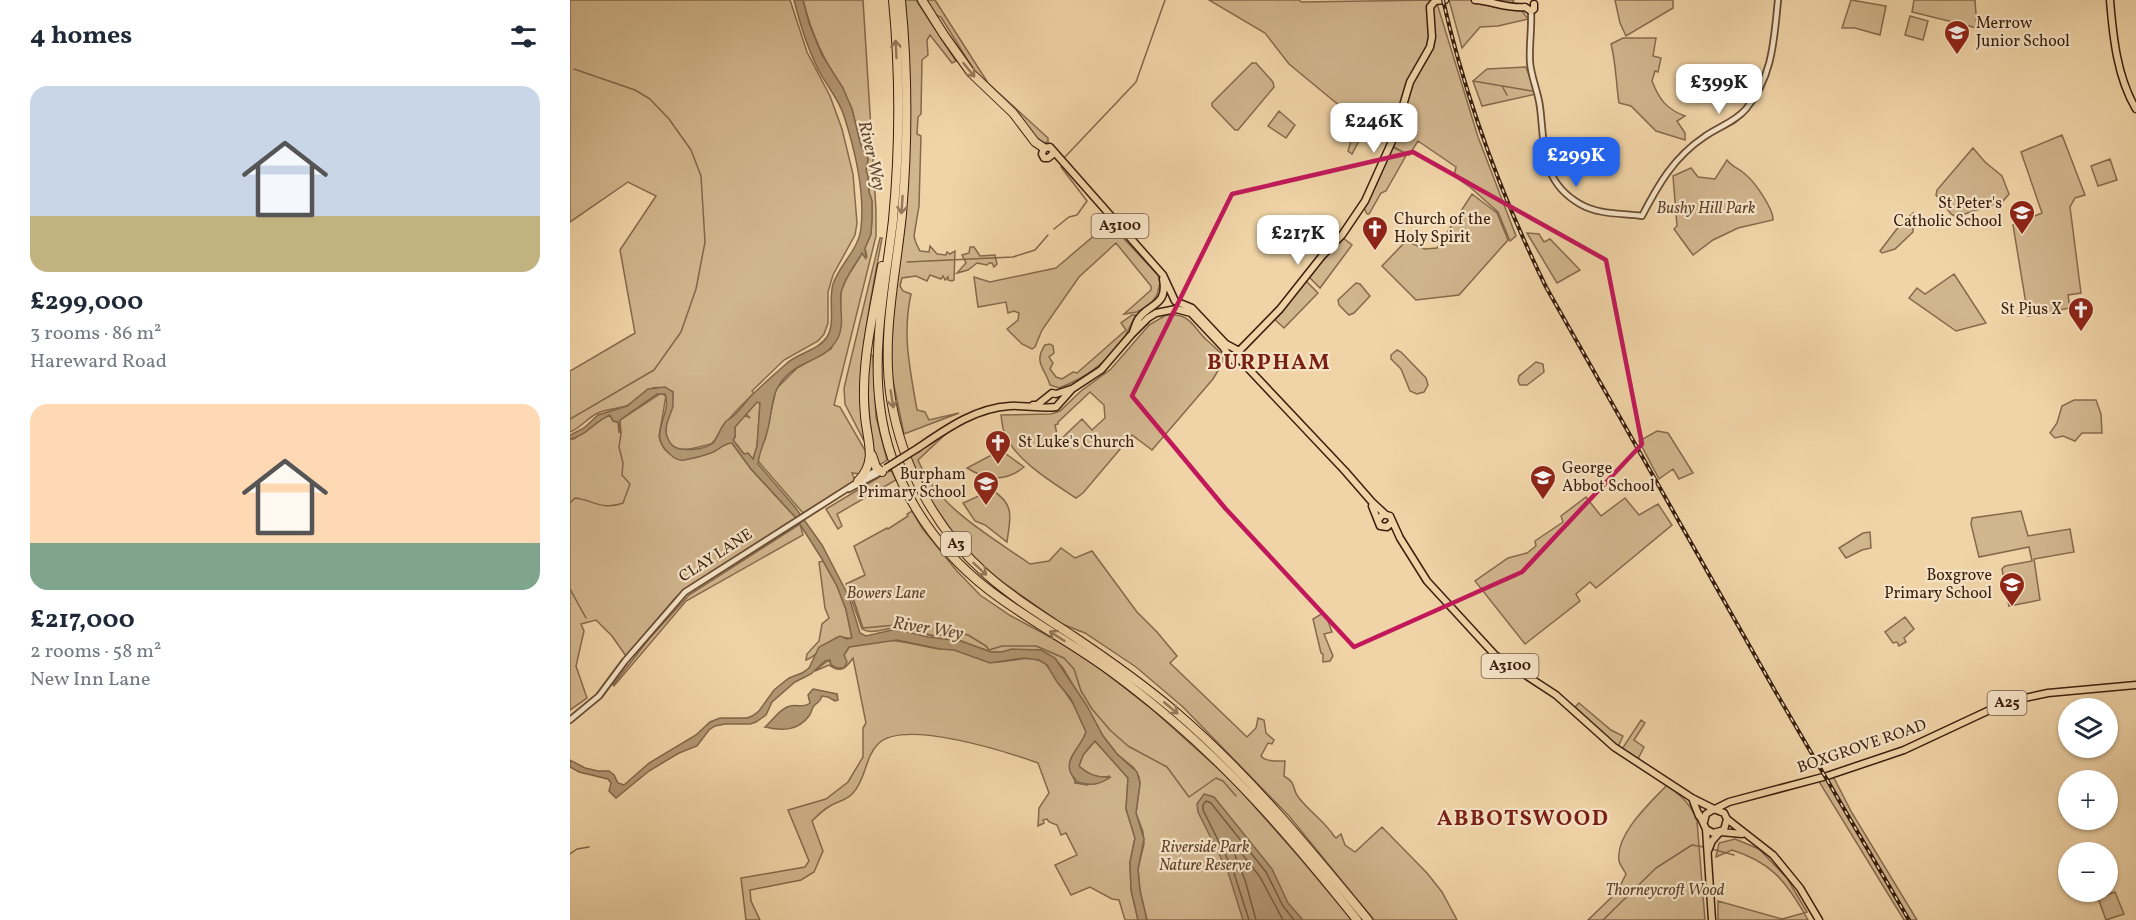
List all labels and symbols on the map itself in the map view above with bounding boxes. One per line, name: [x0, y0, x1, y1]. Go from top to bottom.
place label: Merrow Junior School: [1976, 13, 2070, 53]
school or university icon: Merrow Junior School: [1942, 18, 1972, 56]
one-way arrow: [891, 39, 902, 59]
one-way arrow: [962, 62, 975, 78]
pin: £399K: [1677, 64, 1761, 115]
pin: £246K: [1332, 103, 1416, 154]
water label: River Wey: [851, 118, 891, 194]
pin: £299K: [1534, 137, 1618, 188]
place label: St Peter's Catholic School: [1894, 193, 2002, 233]
one-way arrow: [896, 195, 907, 215]
park label: Bushy Hill Park: [1656, 198, 1756, 220]
school or university icon: St Peter's Catholic School: [2007, 198, 2037, 236]
place label: Church of the Holy Spirit: [1394, 209, 1491, 249]
road number: A3100: [1092, 214, 1148, 238]
church icon: Church of the Holy Spirit: [1360, 214, 1390, 252]
pin: £217K: [1256, 215, 1340, 266]
church icon: St Pius X: [2066, 295, 2096, 333]
place label: St Pius X: [2000, 299, 2062, 321]
district label: BURPHAM: [1207, 348, 1331, 379]
one-way arrow: [886, 389, 897, 409]
church icon: St Luke's Church: [983, 428, 1013, 466]
place label: St Luke's Church: [1018, 432, 1135, 454]
place label: George Abbot School: [1562, 458, 1655, 498]
school or university icon: George Abbot School: [1528, 463, 1558, 501]
place label: Burpham Primary School: [858, 464, 966, 504]
school or university icon: Burpham Primary School: [971, 469, 1001, 507]
street label: CLAY LANE: [675, 524, 757, 588]
road number: A3: [941, 532, 971, 556]
one-way arrow: [973, 562, 988, 576]
place label: Boxgrove Primary School: [1884, 565, 1992, 605]
school or university icon: Boxgrove Primary School: [1997, 570, 2027, 608]
park label: Bowers Lane: [847, 583, 926, 605]
water label: River Wey: [891, 611, 965, 647]
one-way arrow: [1049, 629, 1066, 642]
road number: A3100: [1482, 654, 1538, 678]
road number: A25: [1988, 691, 2026, 715]
one-way arrow: [1163, 702, 1179, 715]
street label: BOXGROVE ROAD: [1794, 714, 1930, 779]
district label: ABBOTSWOOD: [1437, 804, 1609, 835]
park label: Riverside Park Nature Reserve: [1159, 837, 1251, 877]
park label: Thorneycroft Wood: [1606, 880, 1725, 902]

